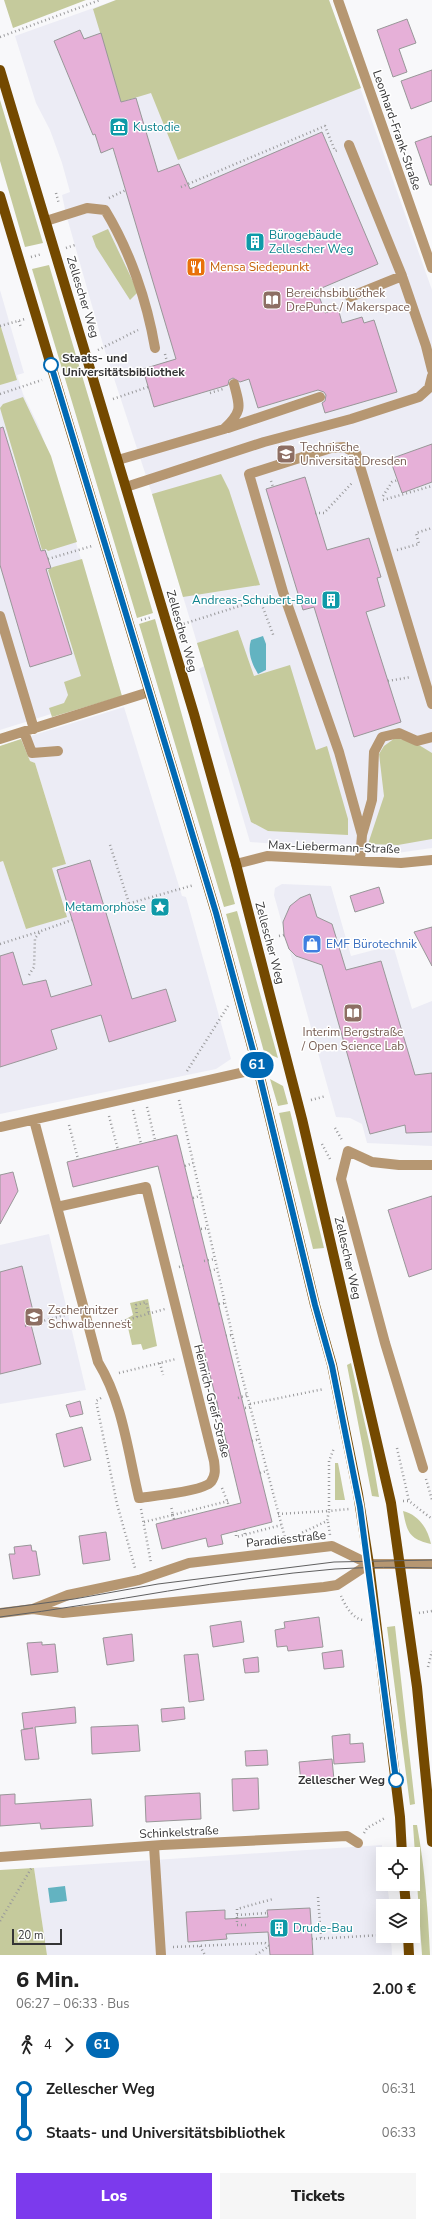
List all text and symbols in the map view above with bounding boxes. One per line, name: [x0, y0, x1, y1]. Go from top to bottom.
street label: Leonhard-Frank-Straße: [369, 68, 425, 192]
museum icon: Kustodie: [108, 116, 130, 138]
place label: Kustodie: [133, 119, 180, 135]
place label: Bürogebäude Zellescher Weg: [269, 227, 354, 257]
building icon: Bürogebäude Zellescher Weg: [244, 231, 266, 253]
street label: Zellescher Weg: [63, 254, 103, 340]
restaurant icon: Mensa Siedepunkt: [185, 256, 207, 278]
place label: Mensa Siedepunkt: [210, 259, 310, 275]
place label: Bereichsbibliothek DrePunct / Makerspace: [286, 285, 410, 315]
library icon: Bereichsbibliothek DrePunct / Makerspace: [261, 289, 283, 311]
place label: Staats- und Universitätsbibliothek: [62, 350, 185, 380]
marker: Staats- und Universitätsbibliothek: [43, 357, 59, 373]
place label: Technische Universität Dresden: [300, 439, 407, 469]
school or university icon: Technische Universität Dresden: [275, 443, 297, 465]
street label: Zellescher Weg: [163, 588, 201, 674]
building icon: Andreas-Schubert-Bau: [320, 589, 342, 611]
place label: Andreas-Schubert-Bau: [192, 592, 317, 608]
street label: Max-Liebermann-Straße: [268, 837, 400, 857]
place icon: Metamorphose: [149, 896, 171, 918]
place label: Metamorphose: [65, 899, 146, 915]
street label: Zellescher Weg: [251, 900, 289, 986]
shop icon: EMF Bürotechnik: [301, 933, 323, 955]
place label: EMF Bürotechnik: [326, 936, 418, 952]
library icon: Interim Bergstraße / Open Science Lab: [342, 1002, 364, 1024]
place label: Interim Bergstraße / Open Science Lab: [301, 1024, 404, 1054]
line badge: 61: [239, 1052, 275, 1078]
text: 61: [249, 1055, 265, 1074]
street label: Zellescher Weg: [331, 1215, 365, 1301]
place label: Zschertnitzer Schwalbennest: [48, 1302, 132, 1332]
school or university icon: Zschertnitzer Schwalbennest: [23, 1306, 45, 1328]
street label: Heinrich-Greif-Straße: [190, 1343, 234, 1459]
street label: Paradiesstraße: [245, 1527, 327, 1551]
place label: Zellescher Weg: [298, 1772, 385, 1788]
marker: Zellescher Weg: [388, 1772, 404, 1788]
street label: Schinkelstraße: [139, 1822, 219, 1842]
map controls: [376, 1847, 420, 1943]
button: locate: [376, 1847, 420, 1891]
button: layers: [376, 1899, 420, 1943]
building icon: Drude-Bau: [268, 1917, 290, 1939]
place label: Drude-Bau: [293, 1920, 353, 1936]
scale bar: [12, 1927, 62, 1946]
text: 20 m: [18, 1928, 43, 1943]
text: 6 Min.: [16, 1965, 79, 1995]
text: 2.00 €: [372, 1979, 416, 1999]
text: 06:27 – 06:33 · Bus: [16, 1995, 130, 2013]
icon: walk: [16, 2034, 38, 2056]
icon: forward: [58, 2034, 80, 2056]
text: 61: [94, 2035, 111, 2054]
text: 4: [44, 2036, 52, 2054]
text: Zellescher Weg: [46, 2079, 155, 2099]
text: 06:31: [382, 2080, 416, 2098]
text: Staats- und Universitätsbibliothek: [46, 2123, 285, 2143]
text: 06:33: [382, 2124, 416, 2142]
button: Los: [16, 2173, 212, 2219]
button: Tickets: [220, 2173, 416, 2219]

